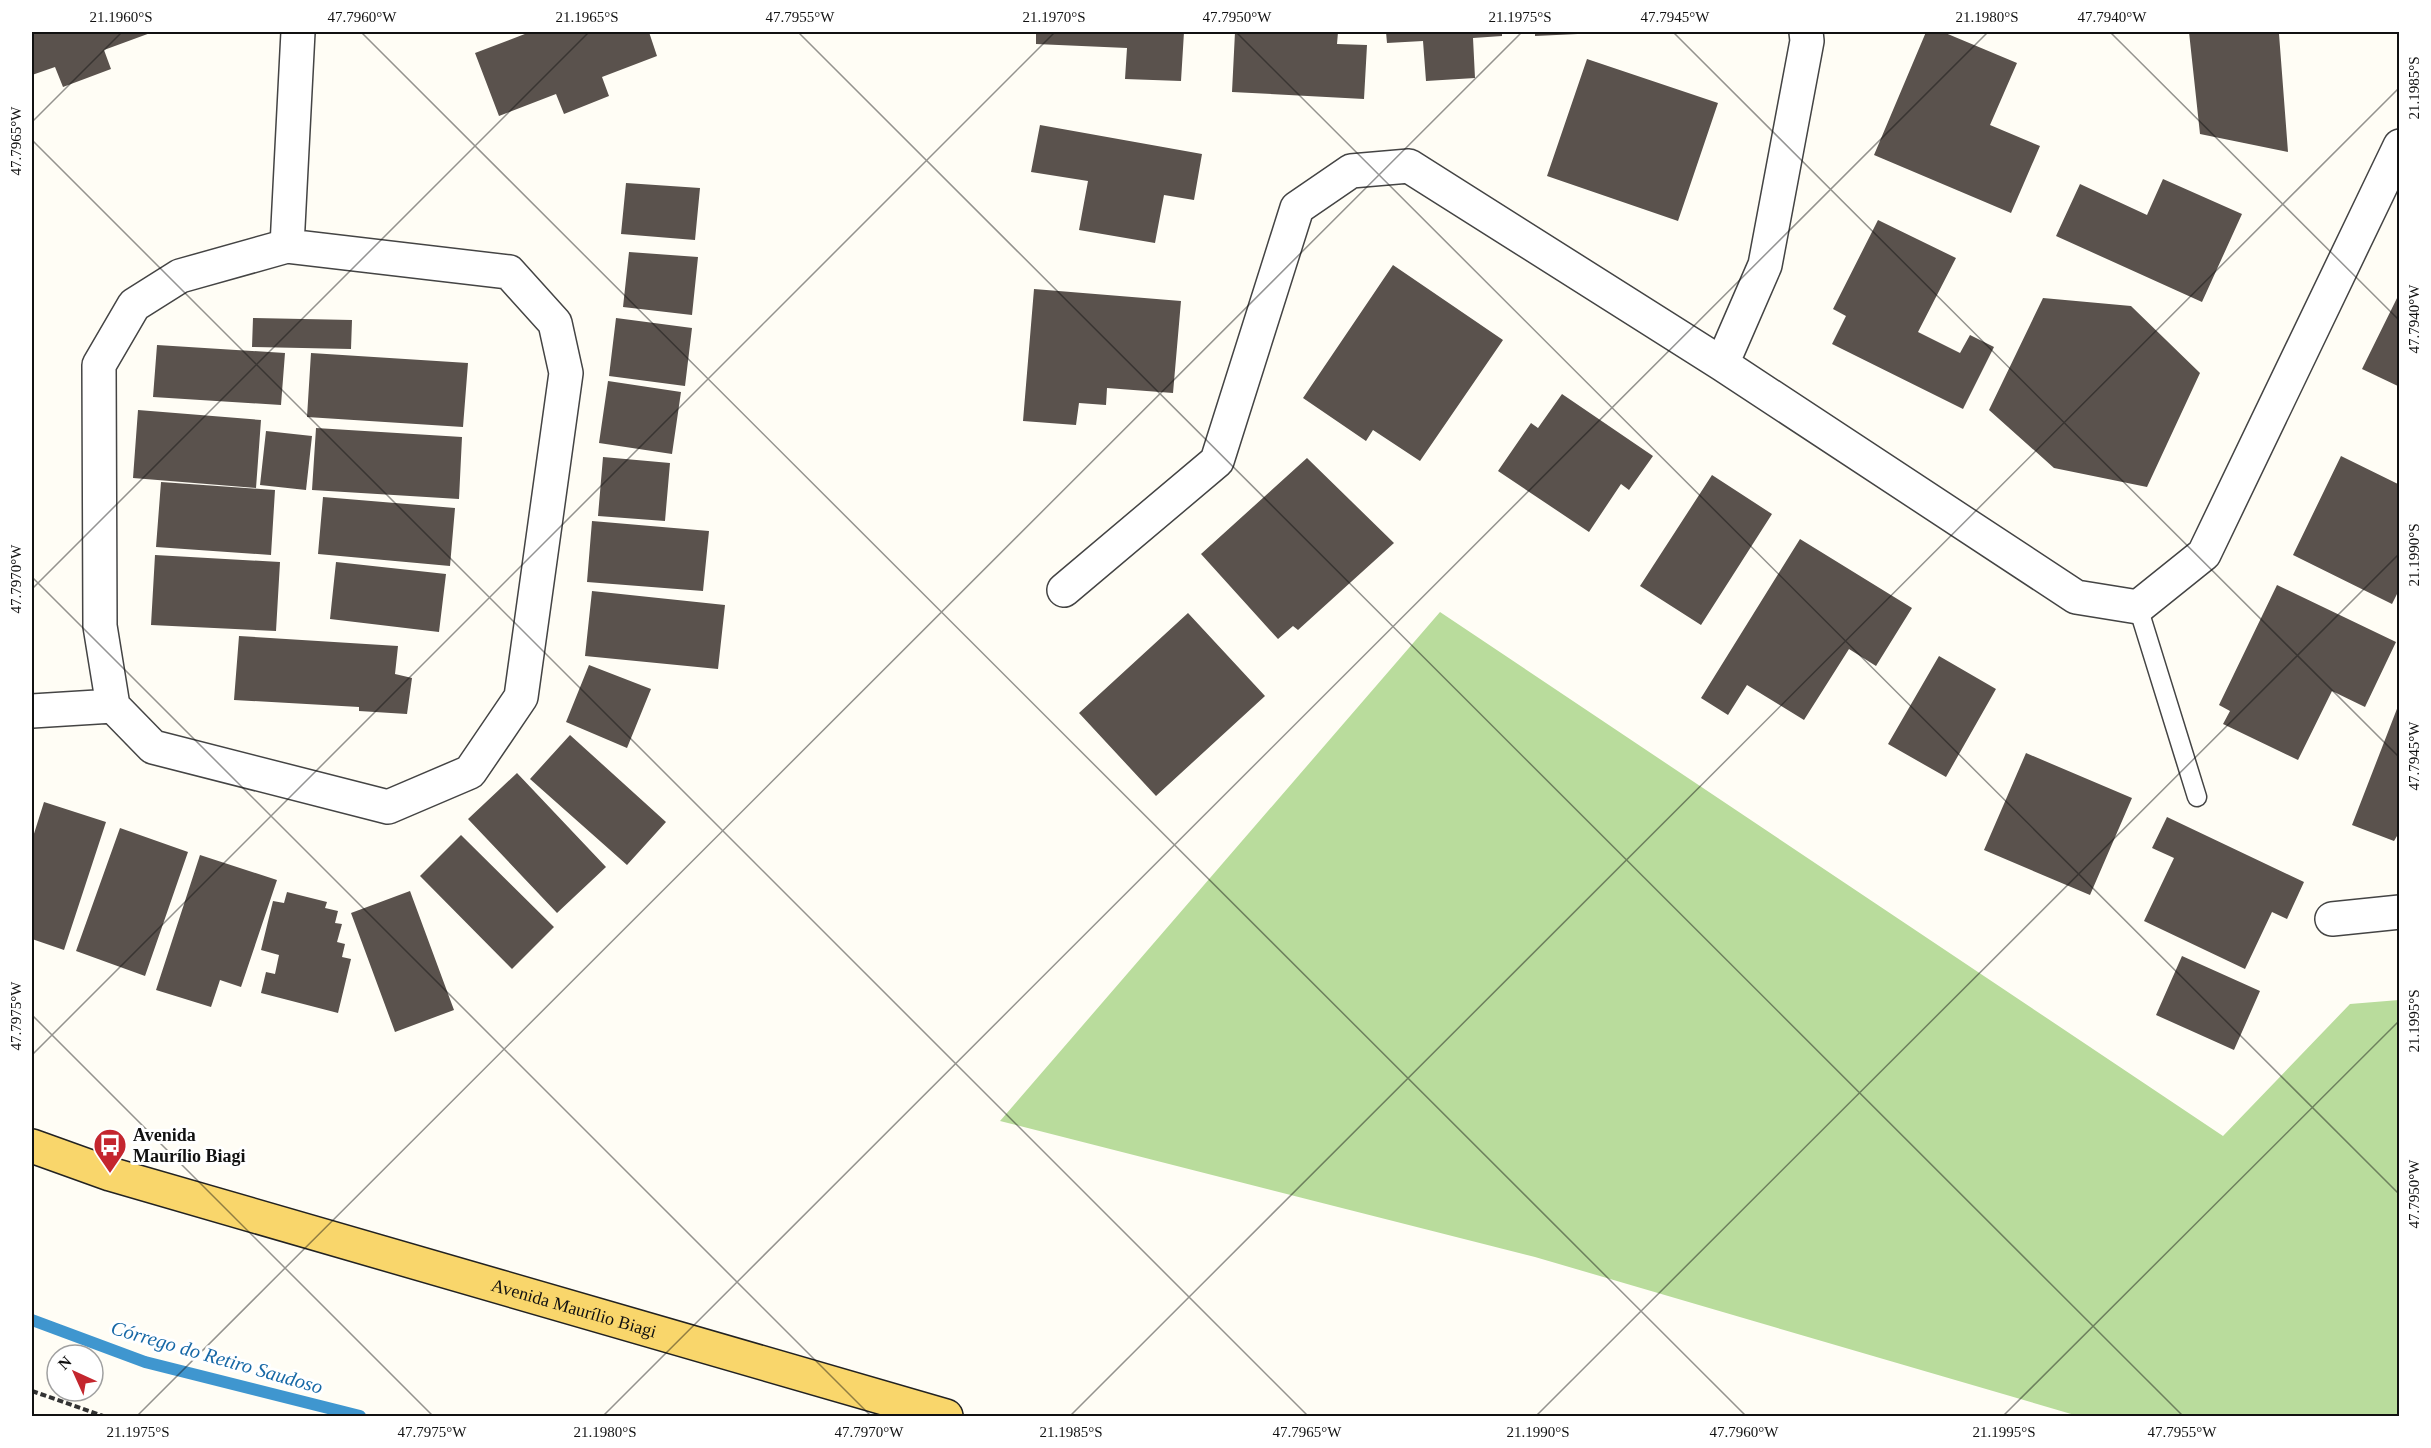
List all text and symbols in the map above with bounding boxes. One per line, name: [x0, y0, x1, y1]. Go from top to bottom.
text: 21.1960°S: [89, 9, 153, 25]
text: 47.7960°W: [328, 9, 397, 25]
text: 21.1965°S: [555, 9, 619, 25]
text: 47.7955°W: [766, 9, 835, 25]
text: 21.1970°S: [1022, 9, 1086, 25]
text: 47.7950°W: [1203, 9, 1272, 25]
text: 21.1975°S: [1488, 9, 1552, 25]
text: 47.7945°W: [1641, 9, 1710, 25]
text: 21.1980°S: [1955, 9, 2019, 25]
text: 47.7940°W: [2078, 9, 2147, 25]
text: 21.1985°S: [2406, 56, 2422, 120]
text: 47.7965°W: [8, 106, 24, 175]
text: 47.7940°W: [2406, 284, 2422, 353]
text: 21.1990°S: [2406, 523, 2422, 587]
text: 47.7970°W: [8, 544, 24, 613]
text: 47.7945°W: [2406, 721, 2422, 790]
text: 47.7975°W: [8, 981, 24, 1050]
text: 21.1995°S: [2406, 989, 2422, 1053]
place label: Avenida Maurílio Biagi: [133, 1125, 246, 1166]
bus stop icon: Avenida Maurílio Biagi: [92, 1127, 128, 1174]
text: 47.7950°W: [2406, 1159, 2422, 1228]
street label: Avenida Maurílio Biagi: [489, 1275, 659, 1342]
water label: Córrego do Retiro Saudoso: [108, 1316, 325, 1399]
north arrow: [45, 1343, 105, 1403]
text: N: [55, 1352, 75, 1373]
text: 21.1975°S: [106, 1424, 170, 1440]
text: 47.7975°W: [398, 1424, 467, 1440]
text: 21.1980°S: [573, 1424, 637, 1440]
text: 47.7970°W: [835, 1424, 904, 1440]
text: 21.1985°S: [1039, 1424, 1103, 1440]
text: 47.7965°W: [1273, 1424, 1342, 1440]
text: 21.1990°S: [1506, 1424, 1570, 1440]
text: 47.7960°W: [1710, 1424, 1779, 1440]
text: 21.1995°S: [1972, 1424, 2036, 1440]
text: 47.7955°W: [2148, 1424, 2217, 1440]

